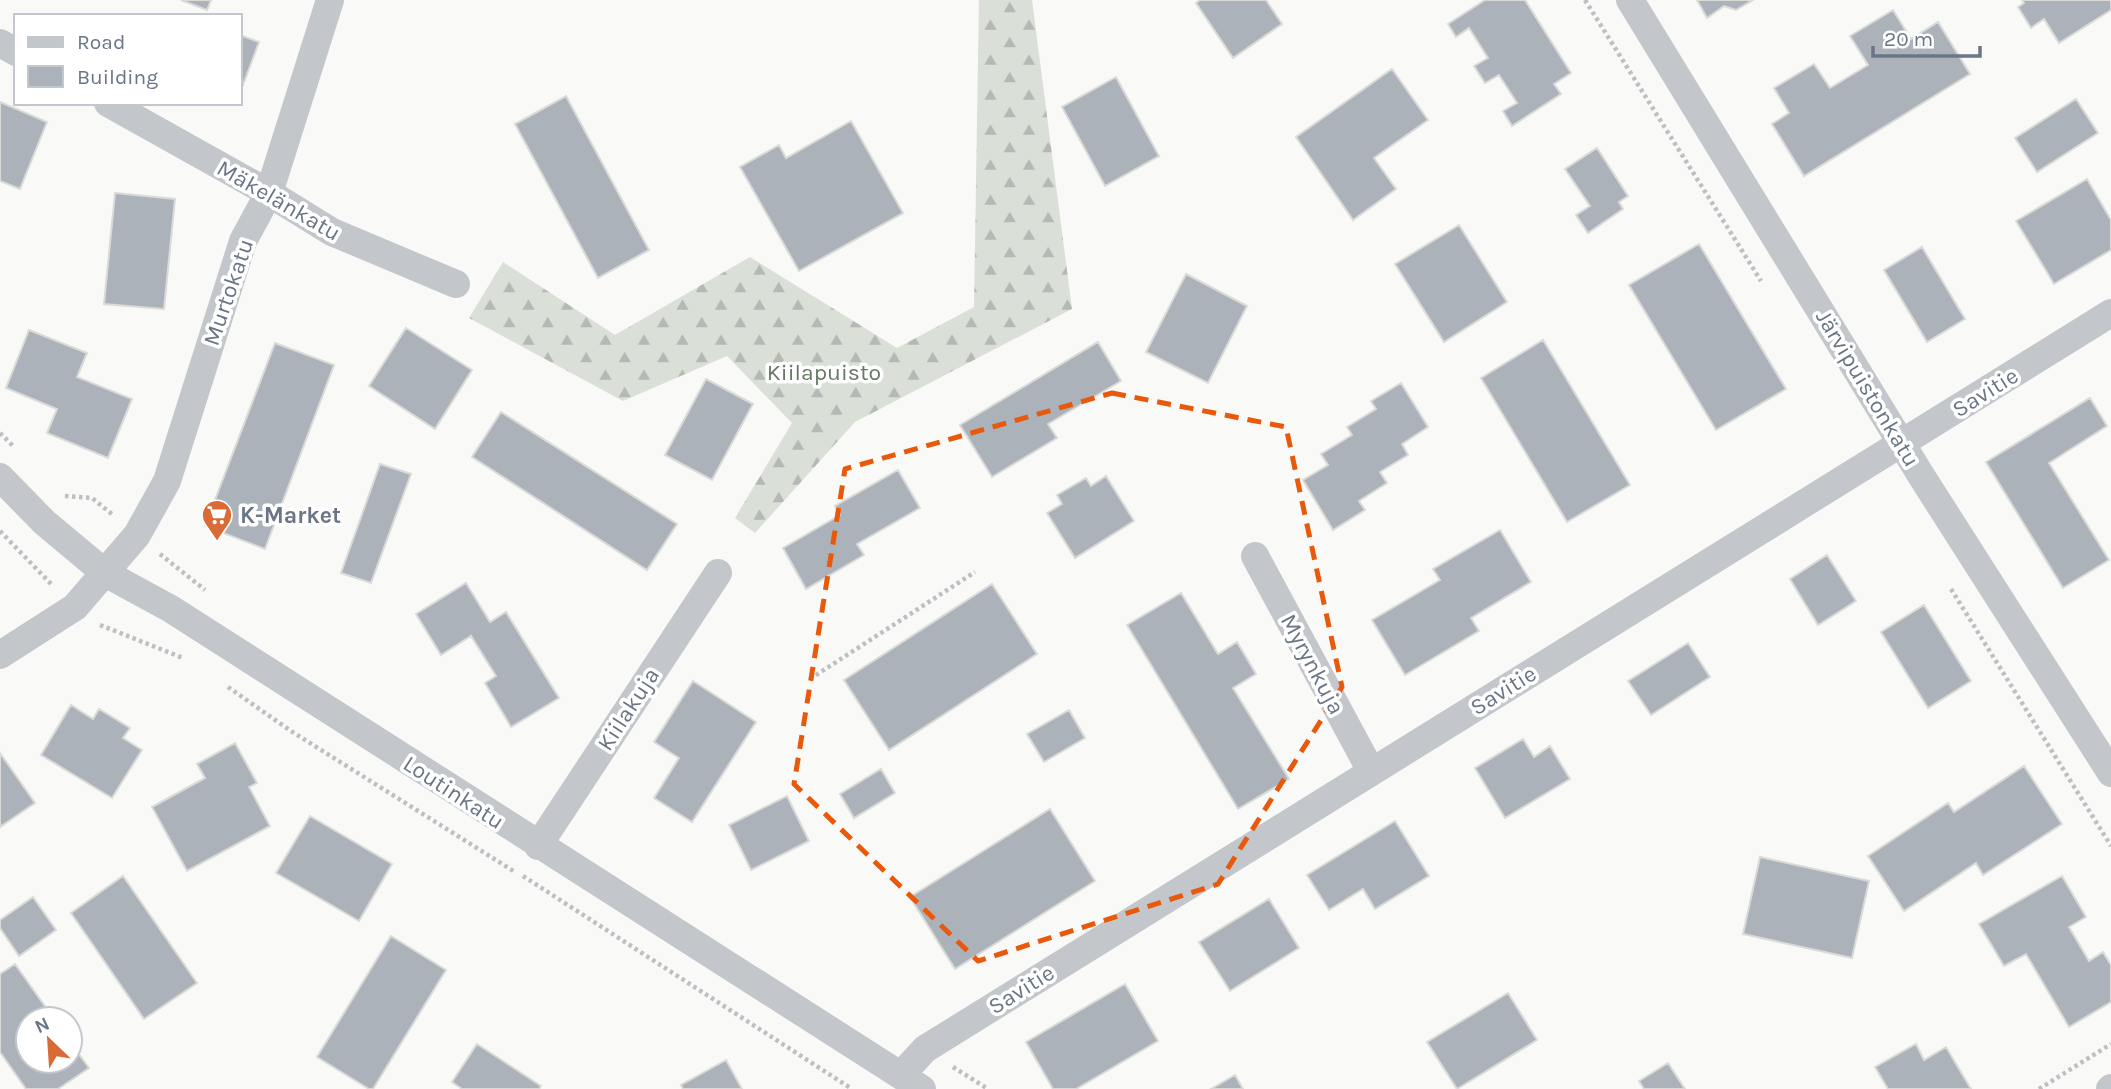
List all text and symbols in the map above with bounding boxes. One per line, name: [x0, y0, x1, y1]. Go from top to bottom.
legend: [14, 14, 242, 105]
scale bar: [1873, 14, 1980, 58]
text: 20 m: [1884, 27, 1933, 51]
text: Road: [77, 30, 125, 54]
text: Building: [77, 65, 158, 89]
street label: Mäkelänkatu: [212, 154, 345, 247]
street label: Murtokatu: [198, 235, 259, 349]
street label: Järvipuistonkatu: [1810, 305, 1925, 472]
park label: Kiilapuisto: [767, 359, 881, 386]
street label: Savitie: [1947, 362, 2023, 423]
supermarket icon: K-Market: [200, 498, 234, 542]
place label: K-Market: [240, 502, 341, 529]
street label: Myrynkuja: [1275, 609, 1350, 719]
street label: Savitie: [1465, 660, 1541, 721]
street label: Kiilakuja: [592, 663, 665, 756]
street label: Loutinkatu: [398, 750, 509, 835]
street label: Savitie: [983, 959, 1059, 1020]
north arrow: [14, 1005, 84, 1075]
text: N: [31, 1013, 53, 1038]

